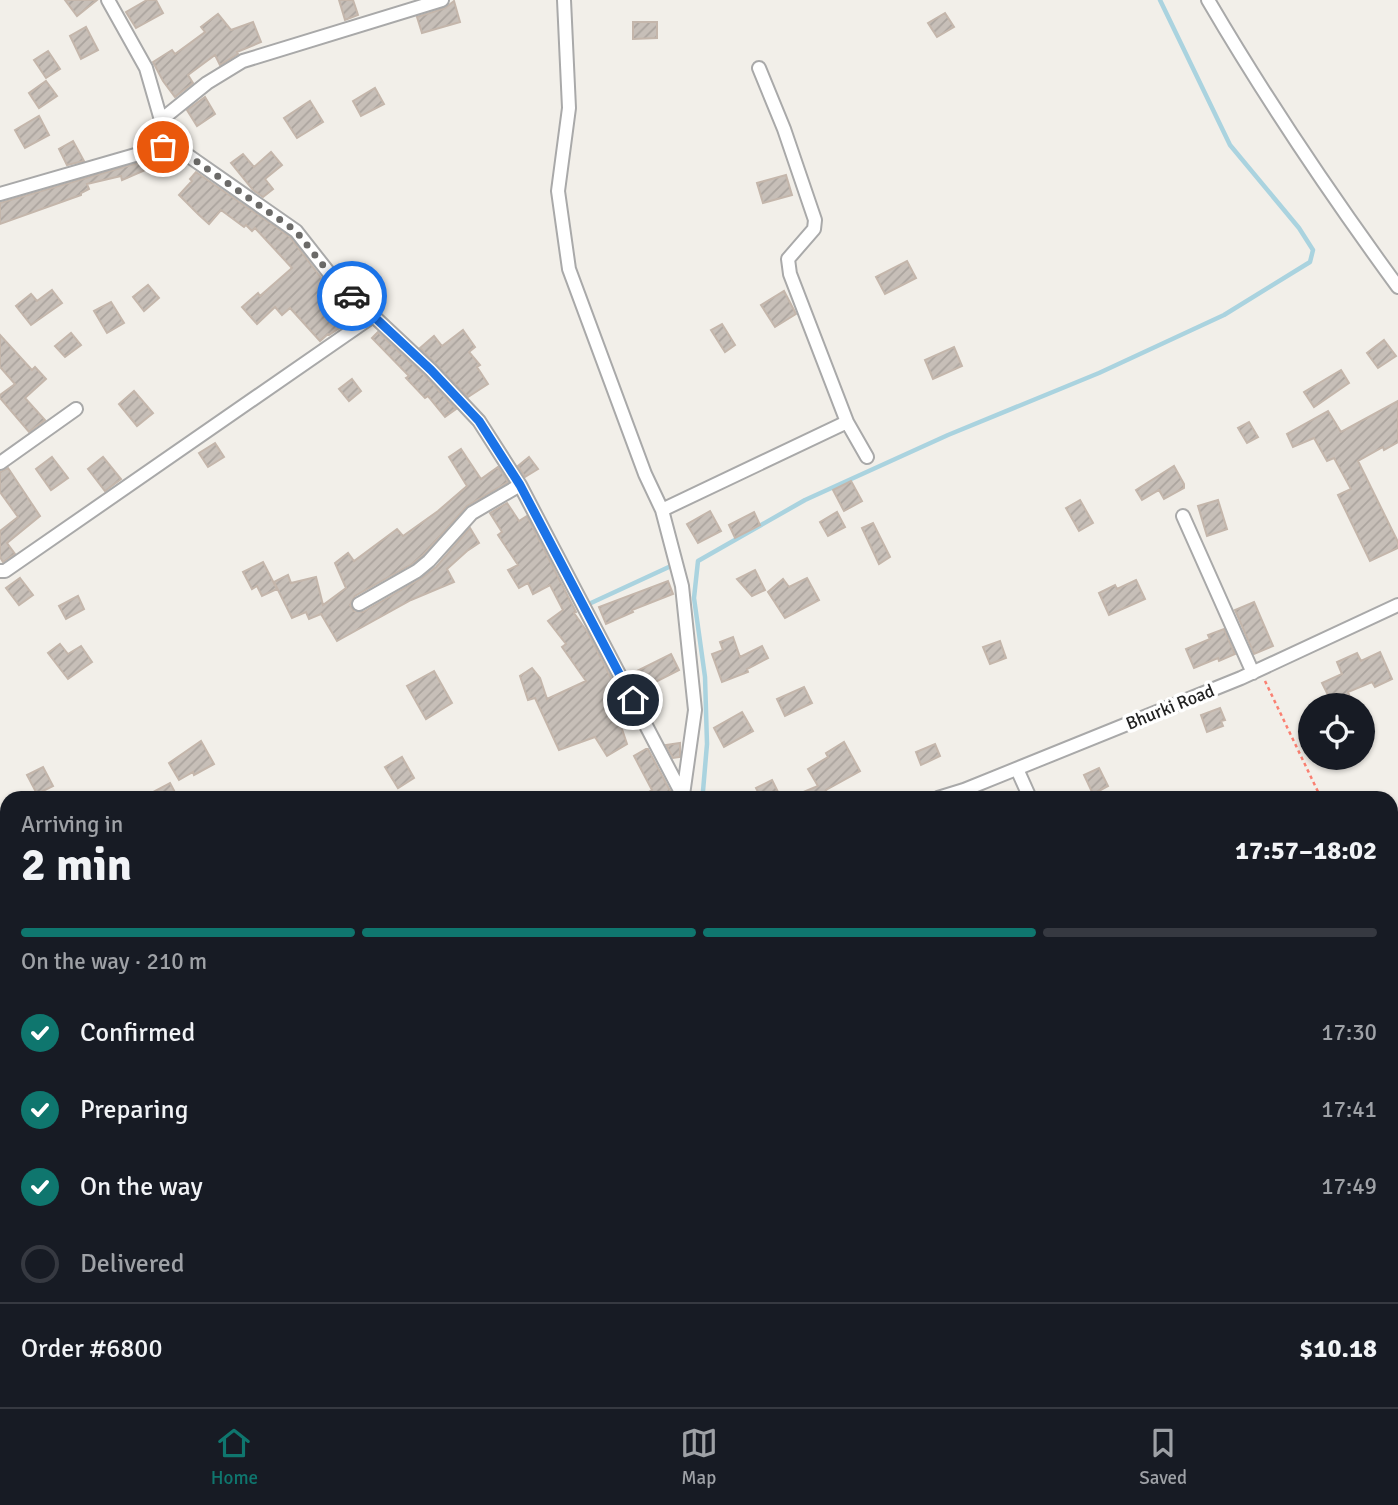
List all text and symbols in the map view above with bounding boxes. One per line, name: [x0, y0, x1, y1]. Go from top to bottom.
pin: [133, 117, 193, 177]
icon: bag: [144, 128, 182, 166]
courier: [317, 261, 387, 331]
icon: car: [333, 277, 371, 315]
pin: [603, 670, 663, 730]
street label: Bhurki Road: [1123, 679, 1217, 735]
icon: home: [614, 681, 652, 719]
map controls: [1298, 693, 1375, 770]
button: locate: [1298, 693, 1375, 770]
text: Arriving in: [21, 810, 123, 839]
text: 17:57–18:02: [1235, 835, 1377, 867]
text: 2 min: [21, 837, 132, 893]
text: On the way · 210 m: [21, 947, 207, 976]
icon: check: [21, 1014, 59, 1052]
text: Confirmed: [80, 1017, 195, 1049]
text: 17:30: [1321, 1018, 1377, 1047]
icon: check: [21, 1091, 59, 1129]
text: Preparing: [80, 1094, 188, 1126]
text: 17:41: [1321, 1095, 1377, 1124]
icon: check: [21, 1168, 59, 1206]
text: On the way: [80, 1171, 203, 1203]
text: 17:49: [1321, 1172, 1377, 1201]
text: Delivered: [80, 1248, 185, 1280]
text: Order #6800: [21, 1333, 162, 1365]
text: $10.18: [1299, 1333, 1377, 1365]
tab: Home: [211, 1424, 258, 1490]
tab: Map: [680, 1424, 718, 1490]
tab: Saved: [1139, 1424, 1187, 1490]

